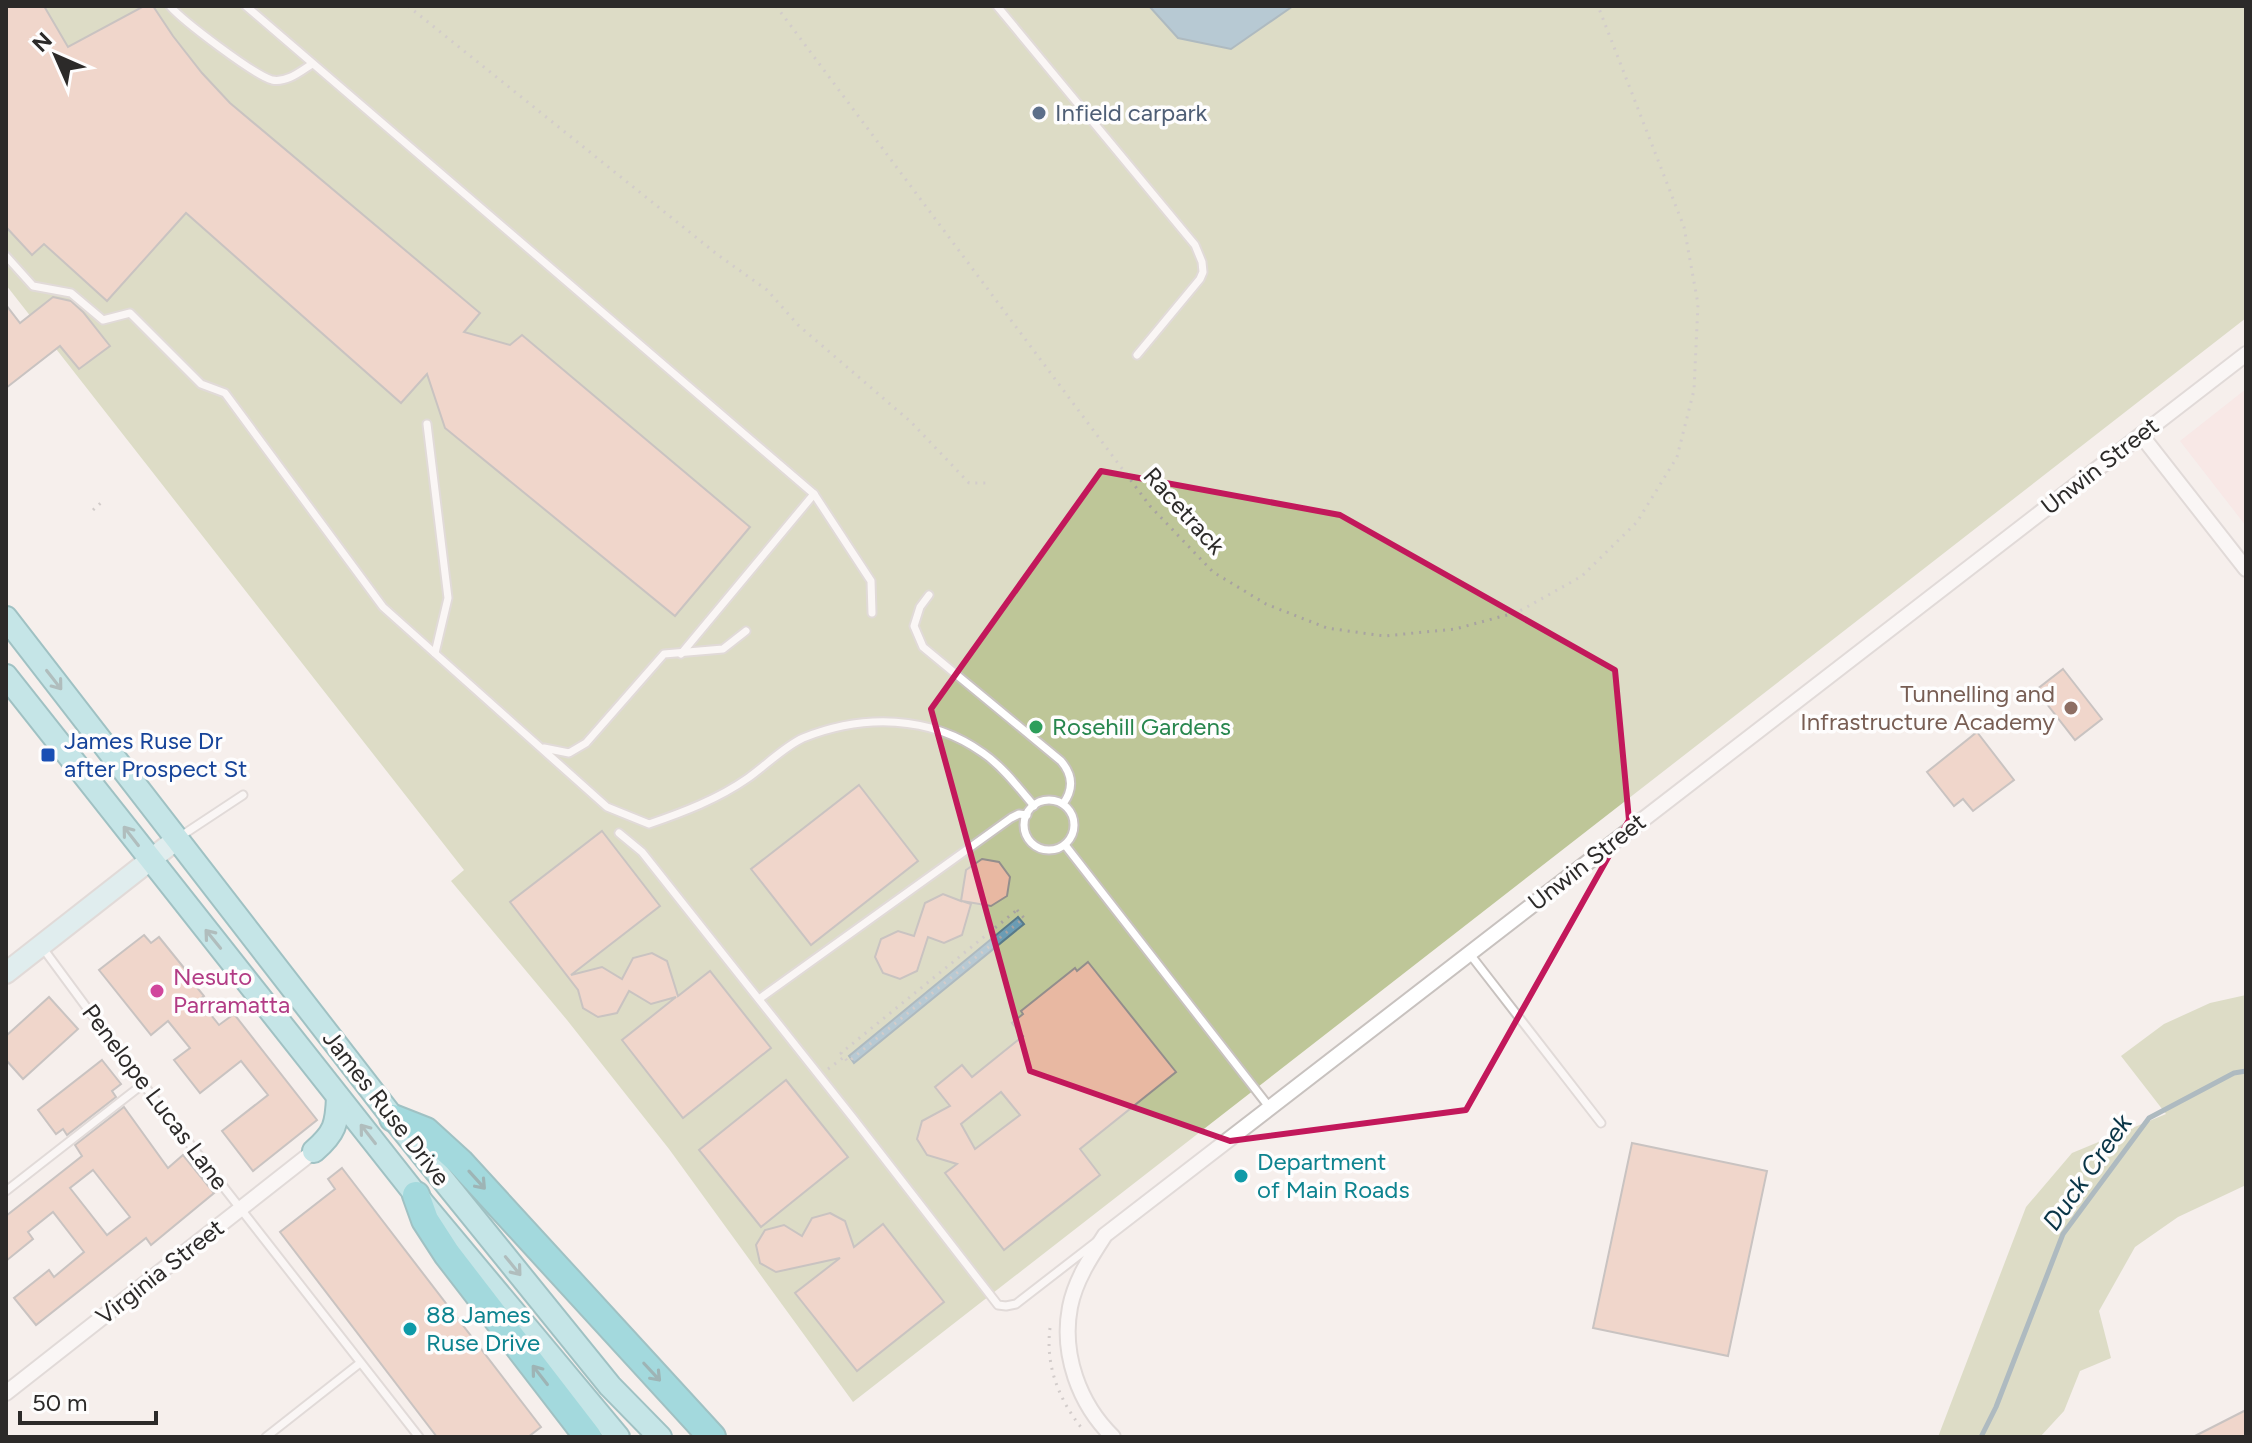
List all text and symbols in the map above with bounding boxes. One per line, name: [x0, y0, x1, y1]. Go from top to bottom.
north arrow: [16, 16, 96, 96]
text: N: [27, 27, 58, 58]
place label: Infield carpark: [1055, 98, 1208, 127]
marker: Infield carpark: [1030, 104, 1048, 122]
street label: Unwin Street: [2035, 411, 2164, 520]
street label: Racetrack: [1138, 461, 1231, 561]
one-way arrow: [45, 669, 62, 690]
place label: Tunnelling and Infrastructure Academy: [1800, 679, 2055, 736]
marker: Tunnelling and Infrastructure Academy: [2062, 699, 2080, 717]
place label: Rosehill Gardens: [1052, 712, 1231, 741]
marker: Rosehill Gardens: [1027, 718, 1045, 736]
place label: James Ruse Dr after Prospect St: [64, 726, 247, 783]
marker: James Ruse Dr after Prospect St: [39, 746, 57, 764]
street label: Unwin Street: [1522, 807, 1651, 916]
one-way arrow: [123, 826, 140, 847]
one-way arrow: [204, 929, 222, 950]
place label: Nesuto Parramatta: [173, 962, 290, 1019]
marker: Nesuto Parramatta: [148, 982, 166, 1000]
street label: Penelope Lucas Lane: [76, 998, 235, 1195]
street label: James Ruse Drive: [317, 1024, 456, 1191]
water label: Duck Creek: [2035, 1107, 2139, 1236]
one-way arrow: [359, 1124, 376, 1145]
place label: Department of Main Roads: [1257, 1147, 1410, 1204]
marker: Department of Main Roads: [1232, 1167, 1250, 1185]
one-way arrow: [467, 1170, 486, 1190]
street label: Virginia Street: [90, 1213, 229, 1331]
one-way arrow: [503, 1255, 521, 1276]
place label: 88 James Ruse Drive: [426, 1300, 540, 1357]
marker: 88 James Ruse Drive: [401, 1320, 419, 1338]
one-way arrow: [642, 1362, 661, 1382]
one-way arrow: [531, 1365, 548, 1387]
scale bar: [20, 1375, 156, 1425]
text: 50 m: [32, 1388, 88, 1417]

